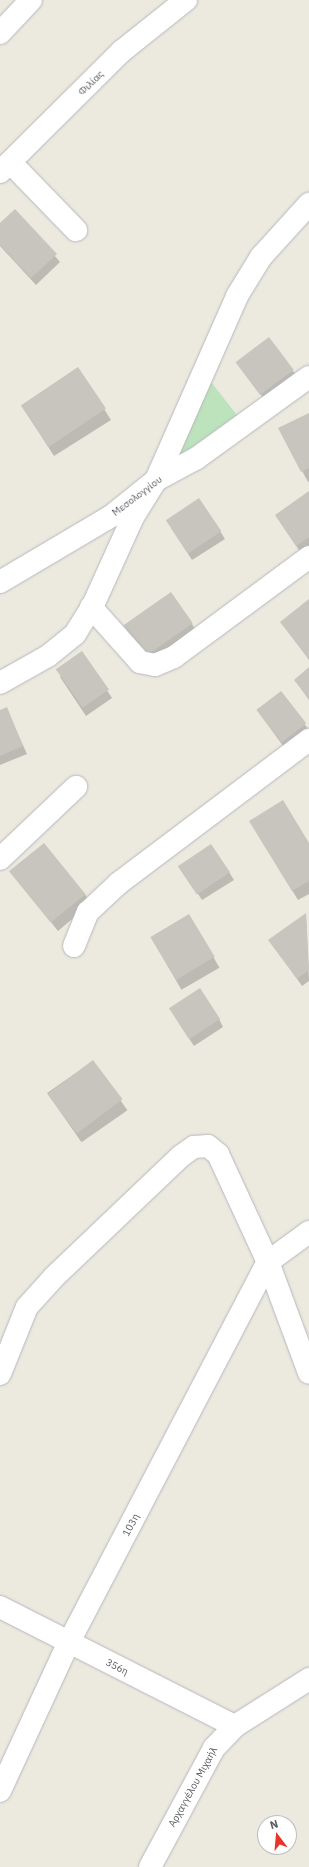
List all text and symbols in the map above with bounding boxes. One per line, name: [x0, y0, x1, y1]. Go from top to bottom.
street label: Φιλίας: [76, 68, 106, 98]
street label: Μεσολογγίου: [110, 473, 164, 519]
street label: 103η: [120, 1512, 142, 1538]
street label: 356η: [104, 1656, 130, 1678]
street label: Αρχαγγέλου Μιχαήλ: [166, 1745, 220, 1829]
north arrow: [257, 1815, 297, 1855]
text: N: [268, 1817, 280, 1832]

